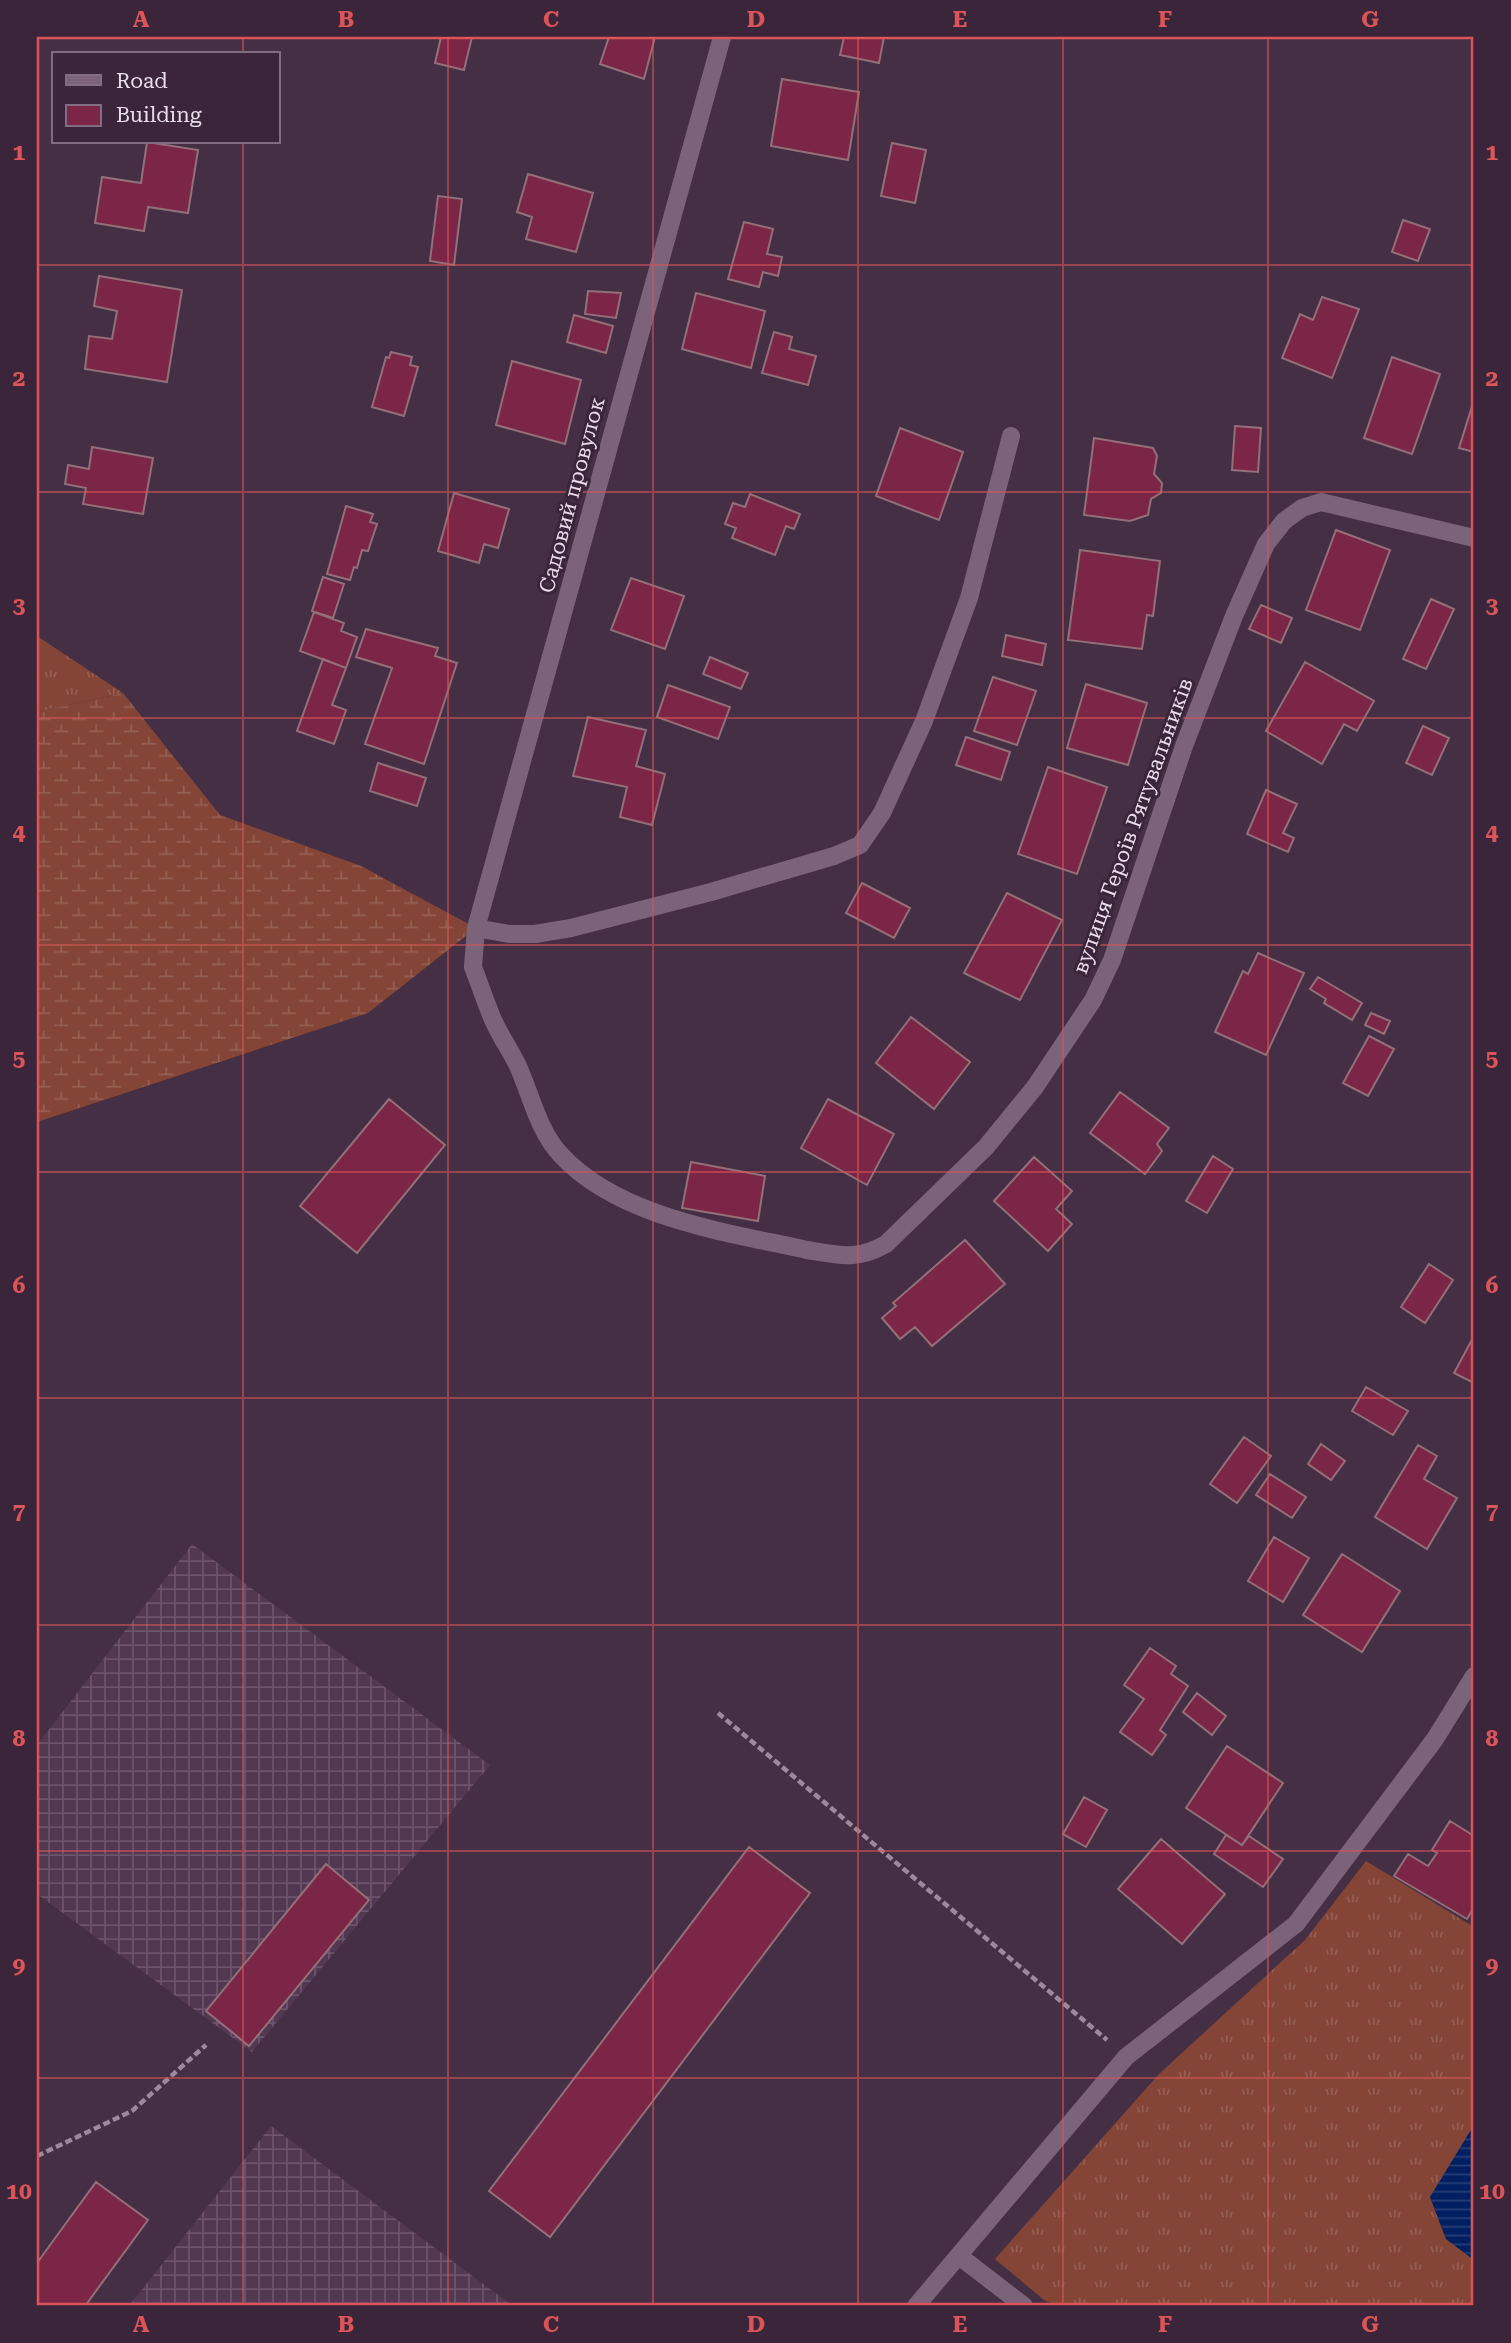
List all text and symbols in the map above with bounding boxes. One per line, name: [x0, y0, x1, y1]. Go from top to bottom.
text: A: [133, 6, 150, 33]
text: B: [338, 6, 354, 33]
text: C: [543, 6, 559, 33]
text: D: [747, 6, 765, 33]
text: E: [953, 6, 967, 33]
text: F: [1158, 6, 1172, 33]
text: G: [1361, 6, 1379, 33]
legend: [52, 52, 280, 144]
text: Road: [116, 69, 168, 93]
text: Building: [116, 103, 202, 127]
text: 1: [13, 139, 26, 166]
text: 1: [1486, 139, 1499, 166]
text: 2: [13, 365, 25, 392]
text: 2: [1486, 365, 1498, 392]
street label: Садовий провулок: [534, 395, 610, 595]
text: 3: [13, 592, 26, 619]
text: 3: [1486, 592, 1499, 619]
street label: вулиця Героїв Рятувальників: [1068, 675, 1198, 977]
text: 4: [13, 819, 26, 846]
text: 4: [1486, 819, 1499, 846]
text: 5: [13, 1045, 26, 1072]
text: 5: [1486, 1045, 1499, 1072]
text: 6: [13, 1272, 26, 1299]
text: 6: [1486, 1272, 1499, 1299]
text: 7: [13, 1498, 26, 1525]
text: 7: [1486, 1498, 1499, 1525]
text: 8: [13, 1725, 26, 1752]
text: 8: [1486, 1725, 1499, 1752]
text: 9: [13, 1952, 26, 1979]
text: 9: [1486, 1952, 1499, 1979]
text: 10: [6, 2178, 32, 2205]
text: 10: [1479, 2178, 1505, 2205]
text: A: [133, 2311, 150, 2338]
text: B: [338, 2311, 354, 2338]
text: C: [543, 2311, 559, 2338]
text: D: [747, 2311, 765, 2338]
text: E: [953, 2311, 967, 2338]
text: F: [1158, 2311, 1172, 2338]
text: G: [1361, 2311, 1379, 2338]

